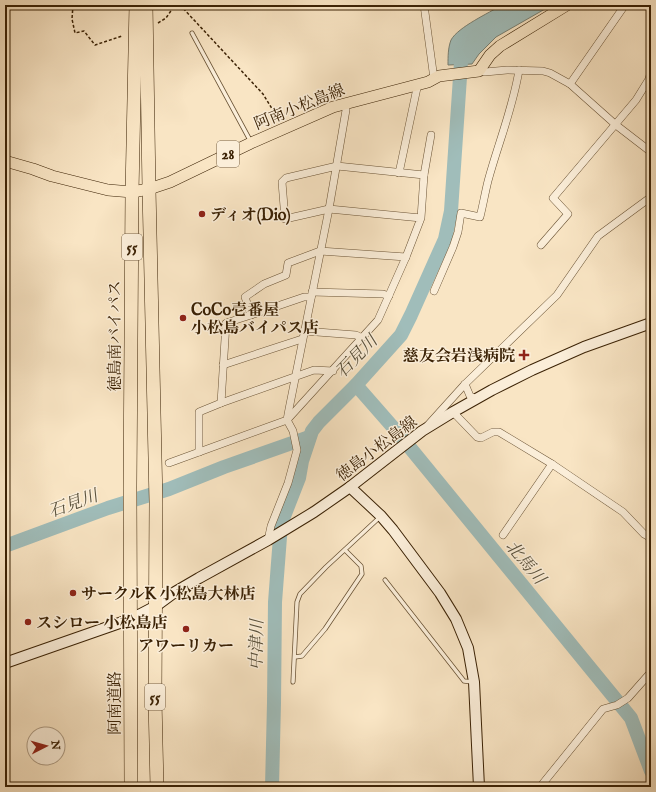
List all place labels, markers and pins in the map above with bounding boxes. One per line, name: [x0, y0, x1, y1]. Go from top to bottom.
place label: ディオ(Dio): [210, 206, 291, 226]
marker: ディオ(Dio): [197, 209, 207, 219]
place label: CoCo壱番屋 小松島バイパス店: [191, 301, 319, 339]
marker: CoCo壱番屋 小松島バイパス店: [178, 313, 188, 323]
place label: 慈友会岩浅病院: [403, 347, 515, 367]
marker: 慈友会岩浅病院: [518, 349, 530, 361]
place label: サークルK 小松島大林店: [81, 585, 256, 605]
marker: サークルK 小松島大林店: [68, 588, 78, 598]
place label: スシロー 小松島店: [36, 614, 168, 634]
marker: スシロー 小松島店: [23, 617, 33, 627]
marker: アワーリカー: [181, 624, 191, 634]
place label: アワーリカー: [138, 637, 234, 657]

